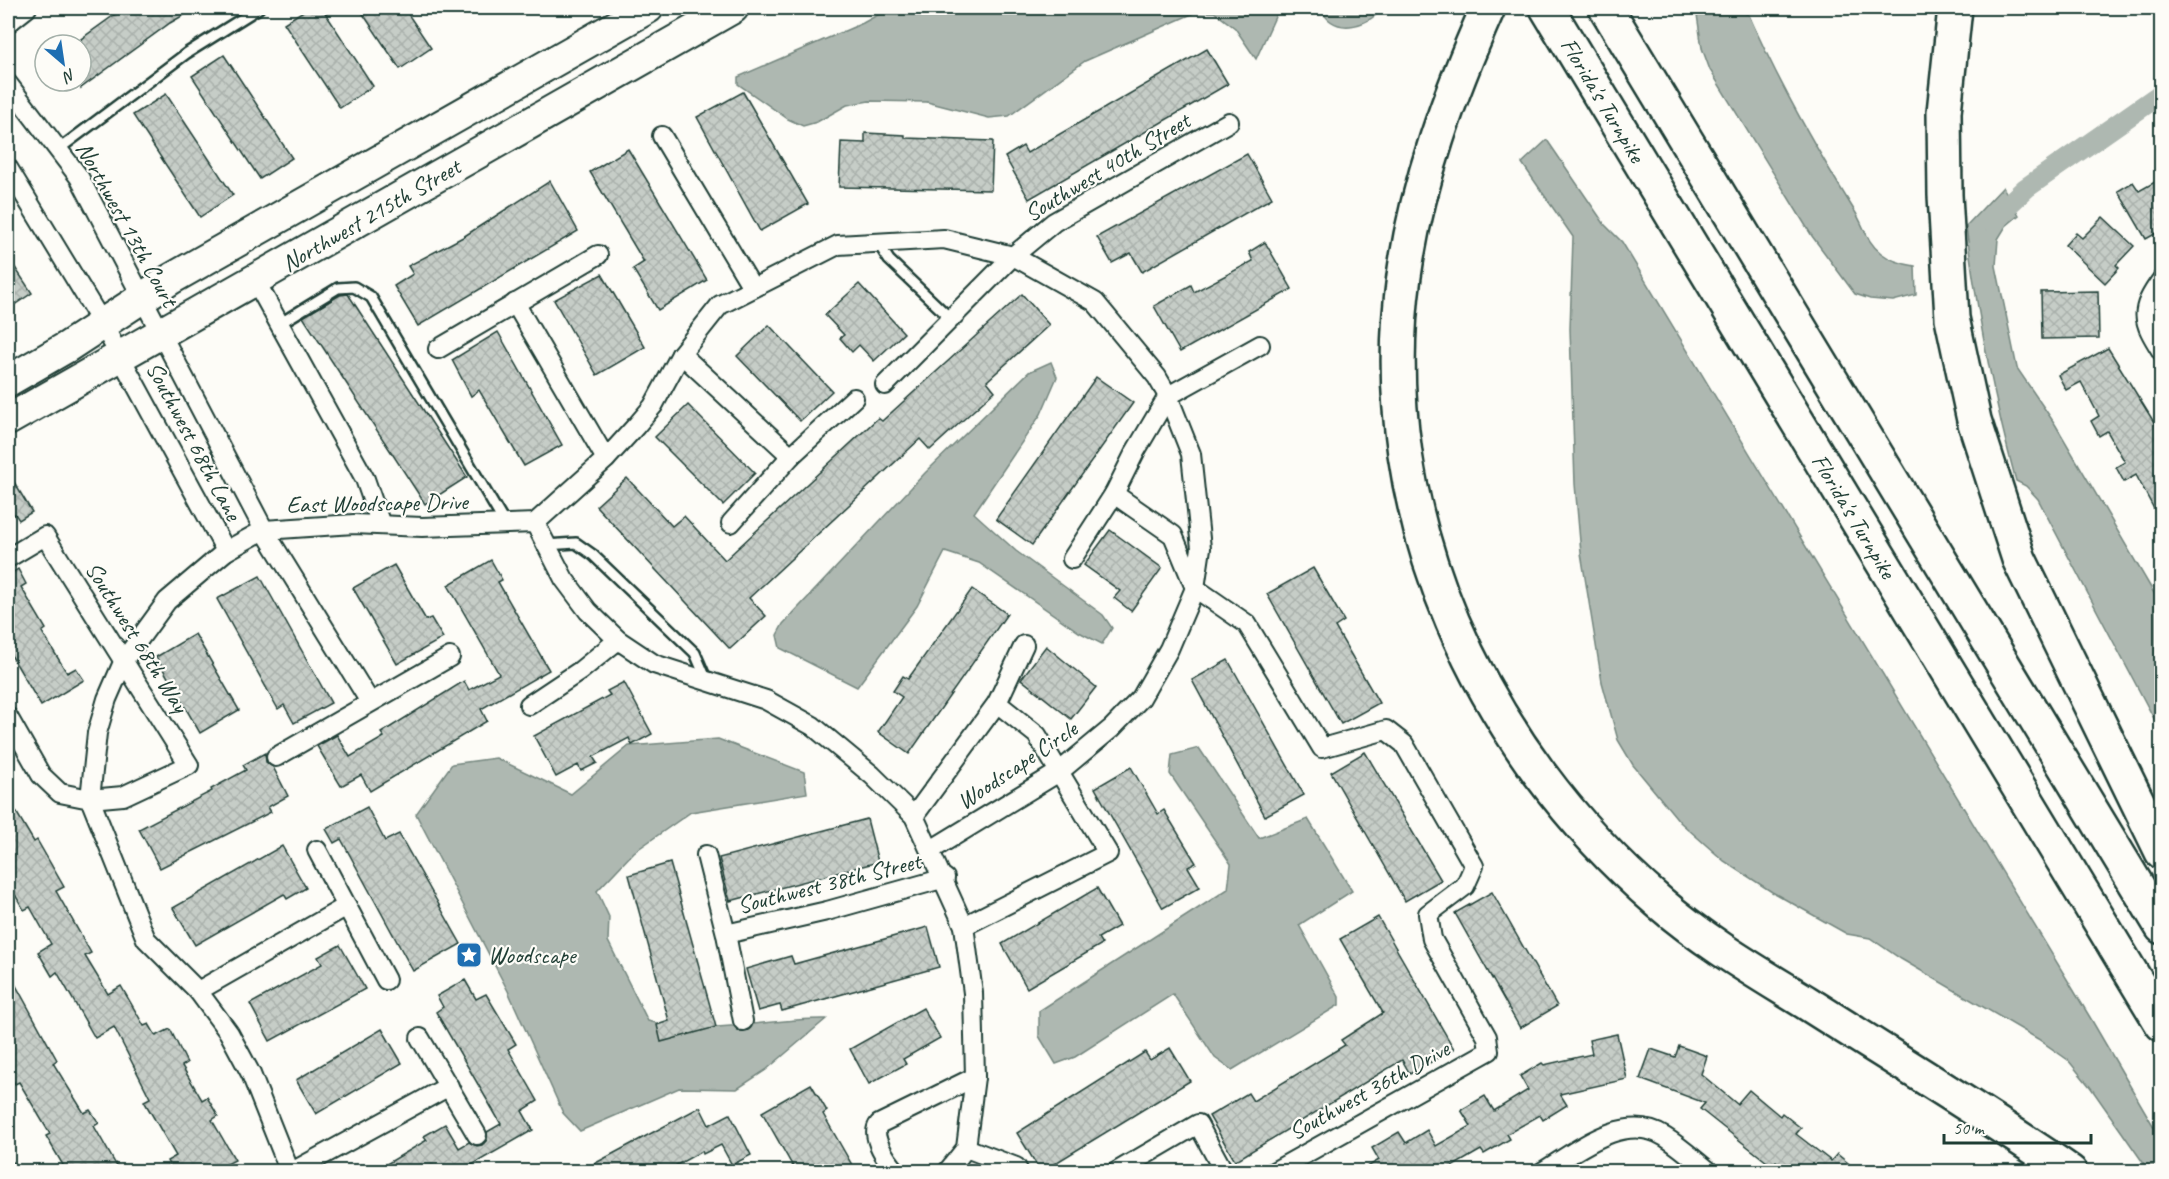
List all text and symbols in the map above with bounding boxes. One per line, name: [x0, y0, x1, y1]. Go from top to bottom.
street label: Florida's Turnpike: [1554, 32, 1653, 170]
north arrow: [33, 33, 93, 93]
text: N: [58, 64, 79, 88]
street label: Southwest 40th Street: [1019, 105, 1197, 228]
street label: Northwest 13th Court: [69, 136, 186, 314]
street label: Northwest 215th Street: [276, 151, 467, 278]
street label: Southwest 68th Lane: [140, 357, 249, 527]
street label: Florida's Turnpike: [1805, 448, 1904, 586]
street label: East Woodscape Drive: [286, 486, 470, 520]
street label: Southwest 68th Way: [79, 556, 196, 719]
street label: Woodscape Circle: [951, 713, 1085, 816]
street label: Southwest 38th Street: [734, 845, 926, 920]
place icon: Woodscape: [454, 940, 484, 970]
place label: Woodscape: [488, 940, 578, 970]
street label: Southwest 36th Drive: [1283, 1032, 1456, 1147]
scale bar: [1944, 1107, 2091, 1145]
text: 50 m: [1953, 1117, 1986, 1139]

